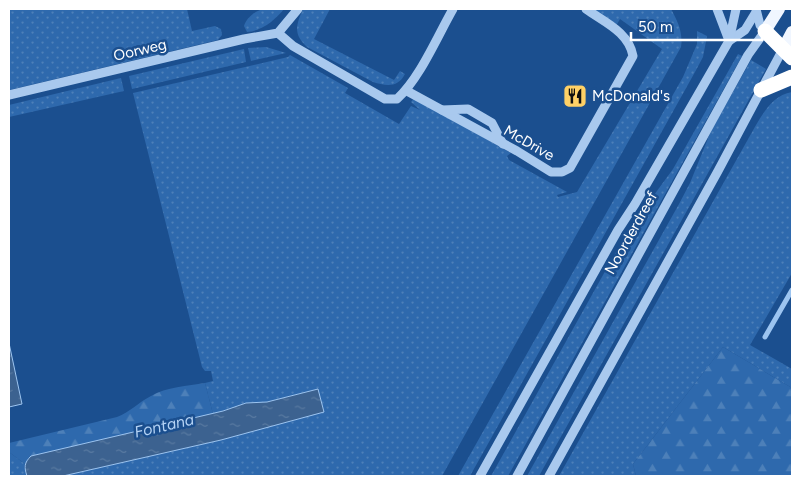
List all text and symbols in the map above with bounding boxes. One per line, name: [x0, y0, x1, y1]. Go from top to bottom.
scale bar: [631, 10, 762, 42]
text: 50 m: [638, 18, 673, 36]
street label: Oorweg: [112, 35, 168, 65]
restaurant icon: McDonald's: [562, 83, 588, 109]
place label: McDonald's: [592, 87, 670, 105]
street label: McDrive: [500, 121, 558, 165]
street label: Noorderdreef: [601, 188, 661, 278]
water label: Fontana: [132, 409, 196, 442]

